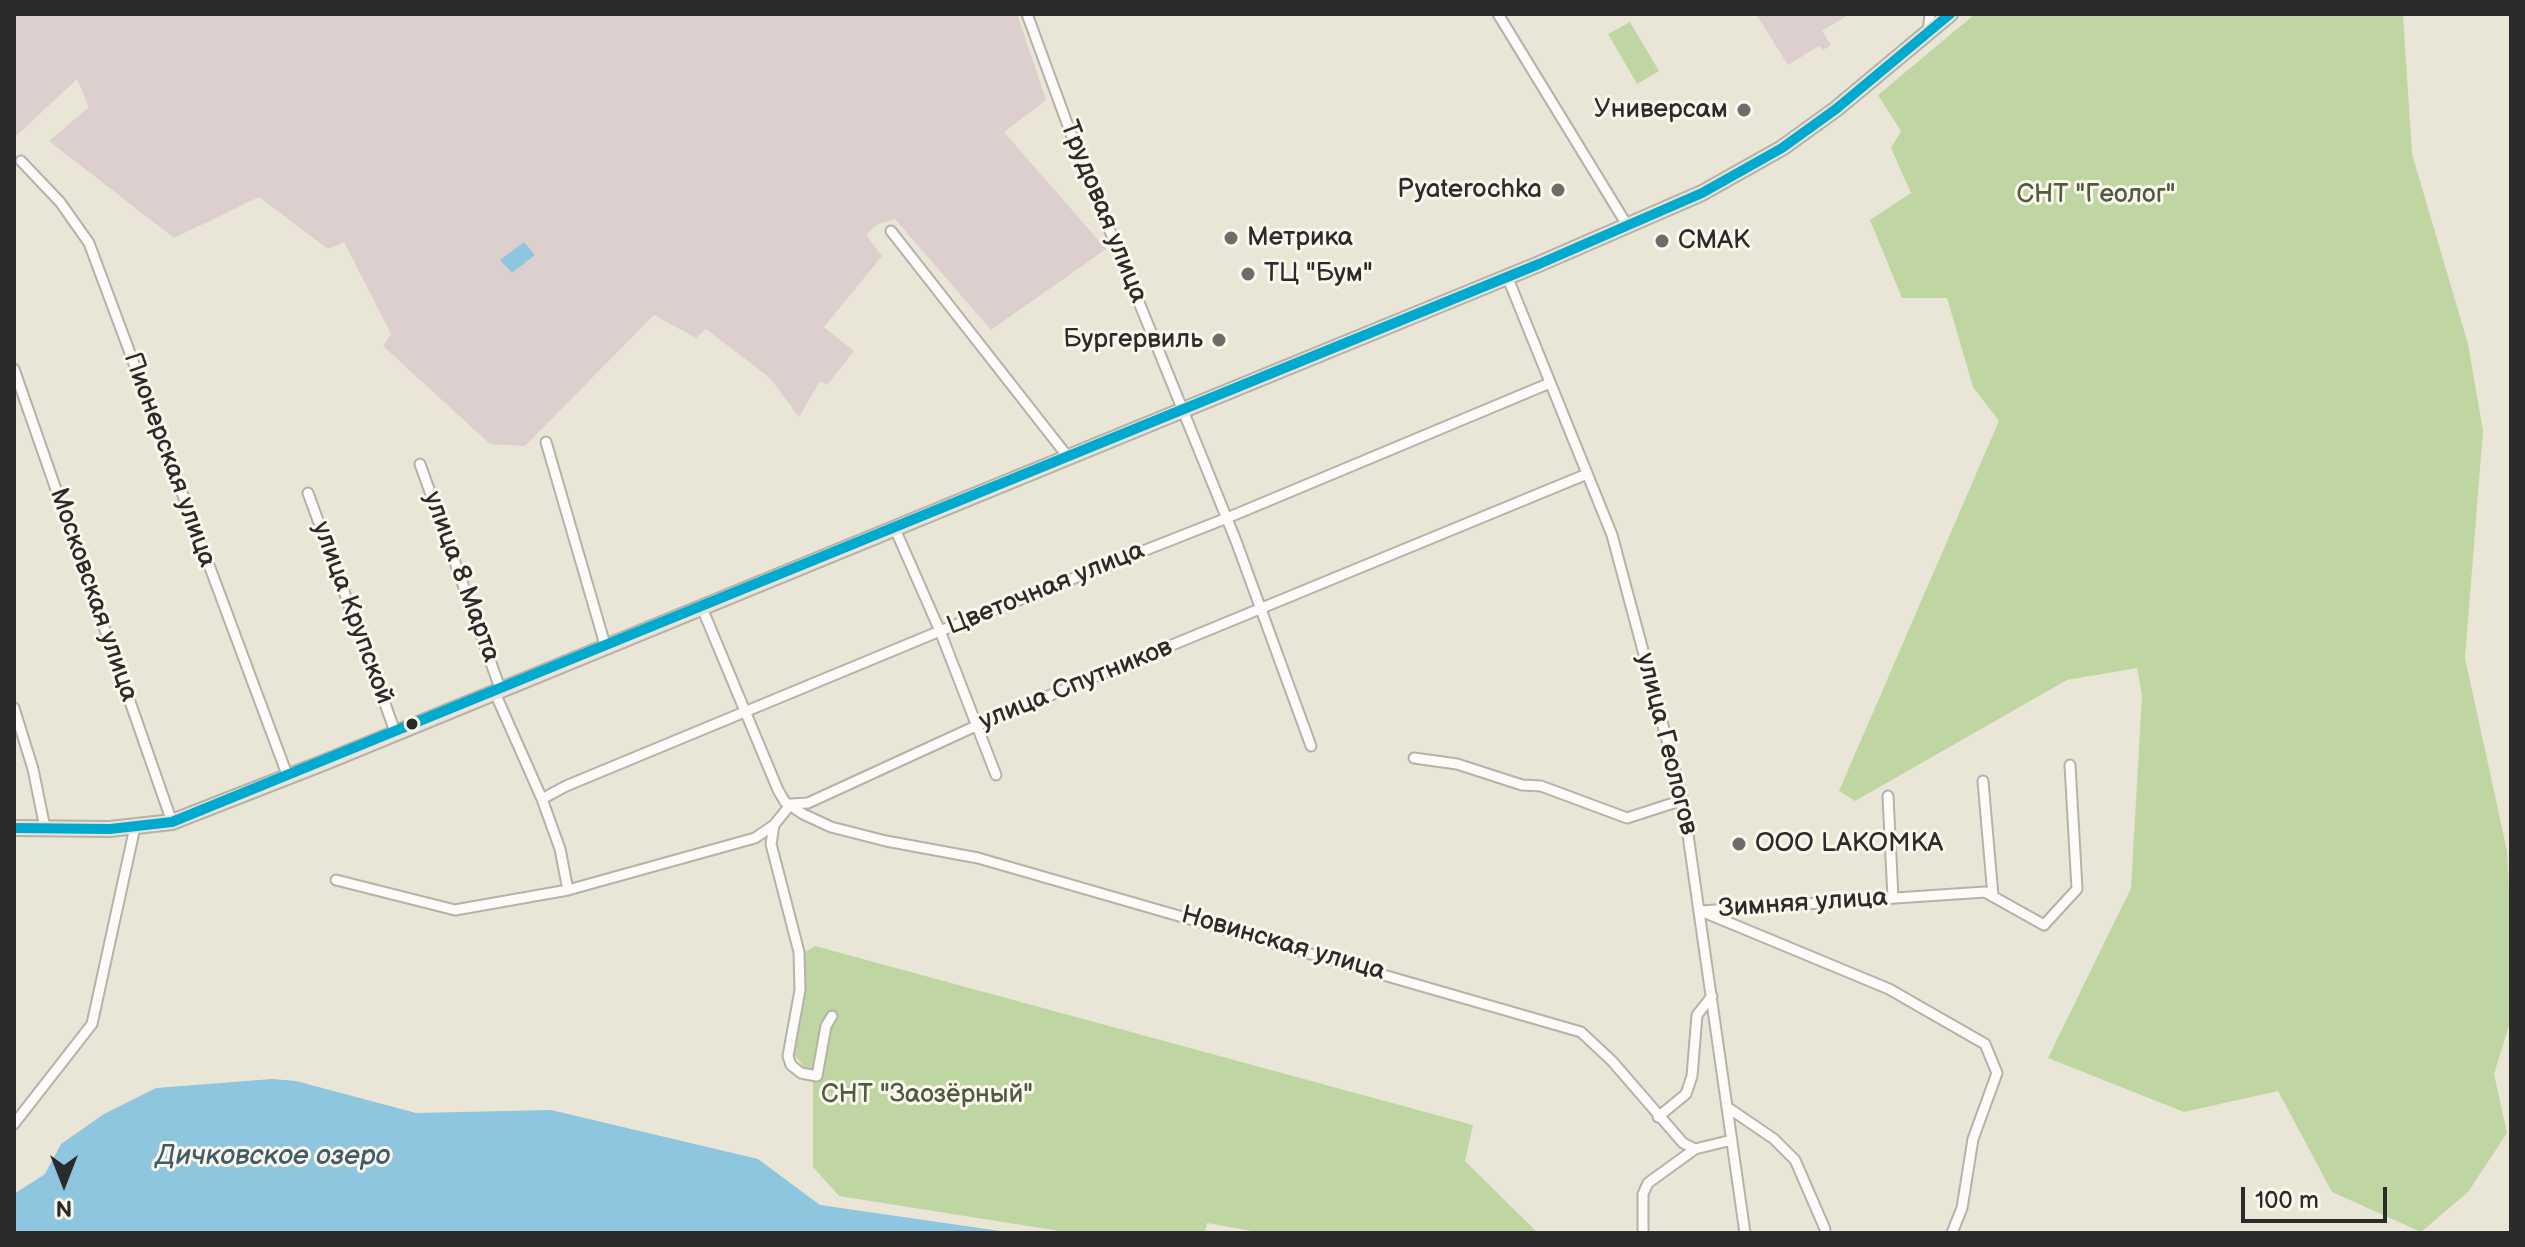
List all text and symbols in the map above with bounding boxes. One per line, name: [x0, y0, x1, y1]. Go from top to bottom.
place label: Универсам: [1594, 94, 1728, 126]
marker: Универсам: [1735, 101, 1753, 119]
street label: Трудовая улица: [1052, 116, 1154, 308]
place label: Pyaterochka: [1397, 174, 1542, 206]
park label: СНТ "Геолог": [2016, 179, 2176, 211]
marker: Pyaterochka: [1549, 181, 1567, 199]
place label: Метрика: [1247, 222, 1353, 254]
place label: СМАК: [1678, 225, 1750, 257]
marker: Метрика: [1222, 229, 1240, 247]
marker: СМАК: [1653, 232, 1671, 250]
place label: ТЦ "Бум": [1264, 258, 1373, 290]
marker: ТЦ "Бум": [1239, 265, 1257, 283]
place label: Бургервиль: [1063, 324, 1203, 356]
marker: Бургервиль: [1210, 331, 1228, 349]
street label: Пионерская улица: [116, 348, 222, 572]
street label: Московская улица: [42, 484, 144, 706]
street label: улица 8 Марта: [416, 487, 506, 667]
street label: улица Крупской: [305, 517, 399, 709]
street label: Цветочная улица: [943, 535, 1149, 643]
street label: улица Спутников: [975, 632, 1177, 738]
street label: улица Геологов: [1628, 650, 1704, 838]
unlabelled marker: [404, 716, 420, 732]
place label: OOO LAKOMKA: [1755, 828, 1943, 860]
marker: OOO LAKOMKA: [1730, 835, 1748, 853]
street label: Зимняя улица: [1717, 883, 1889, 925]
street label: Новинская улица: [1177, 900, 1389, 988]
park label: СНТ "Заозёрный": [821, 1079, 1033, 1111]
water label: Дичковское озеро: [156, 1140, 390, 1174]
north arrow: [24, 1143, 104, 1223]
scale bar: [2245, 1171, 2391, 1221]
text: 100 m: [2255, 1186, 2319, 1215]
text: N: [56, 1194, 72, 1221]

